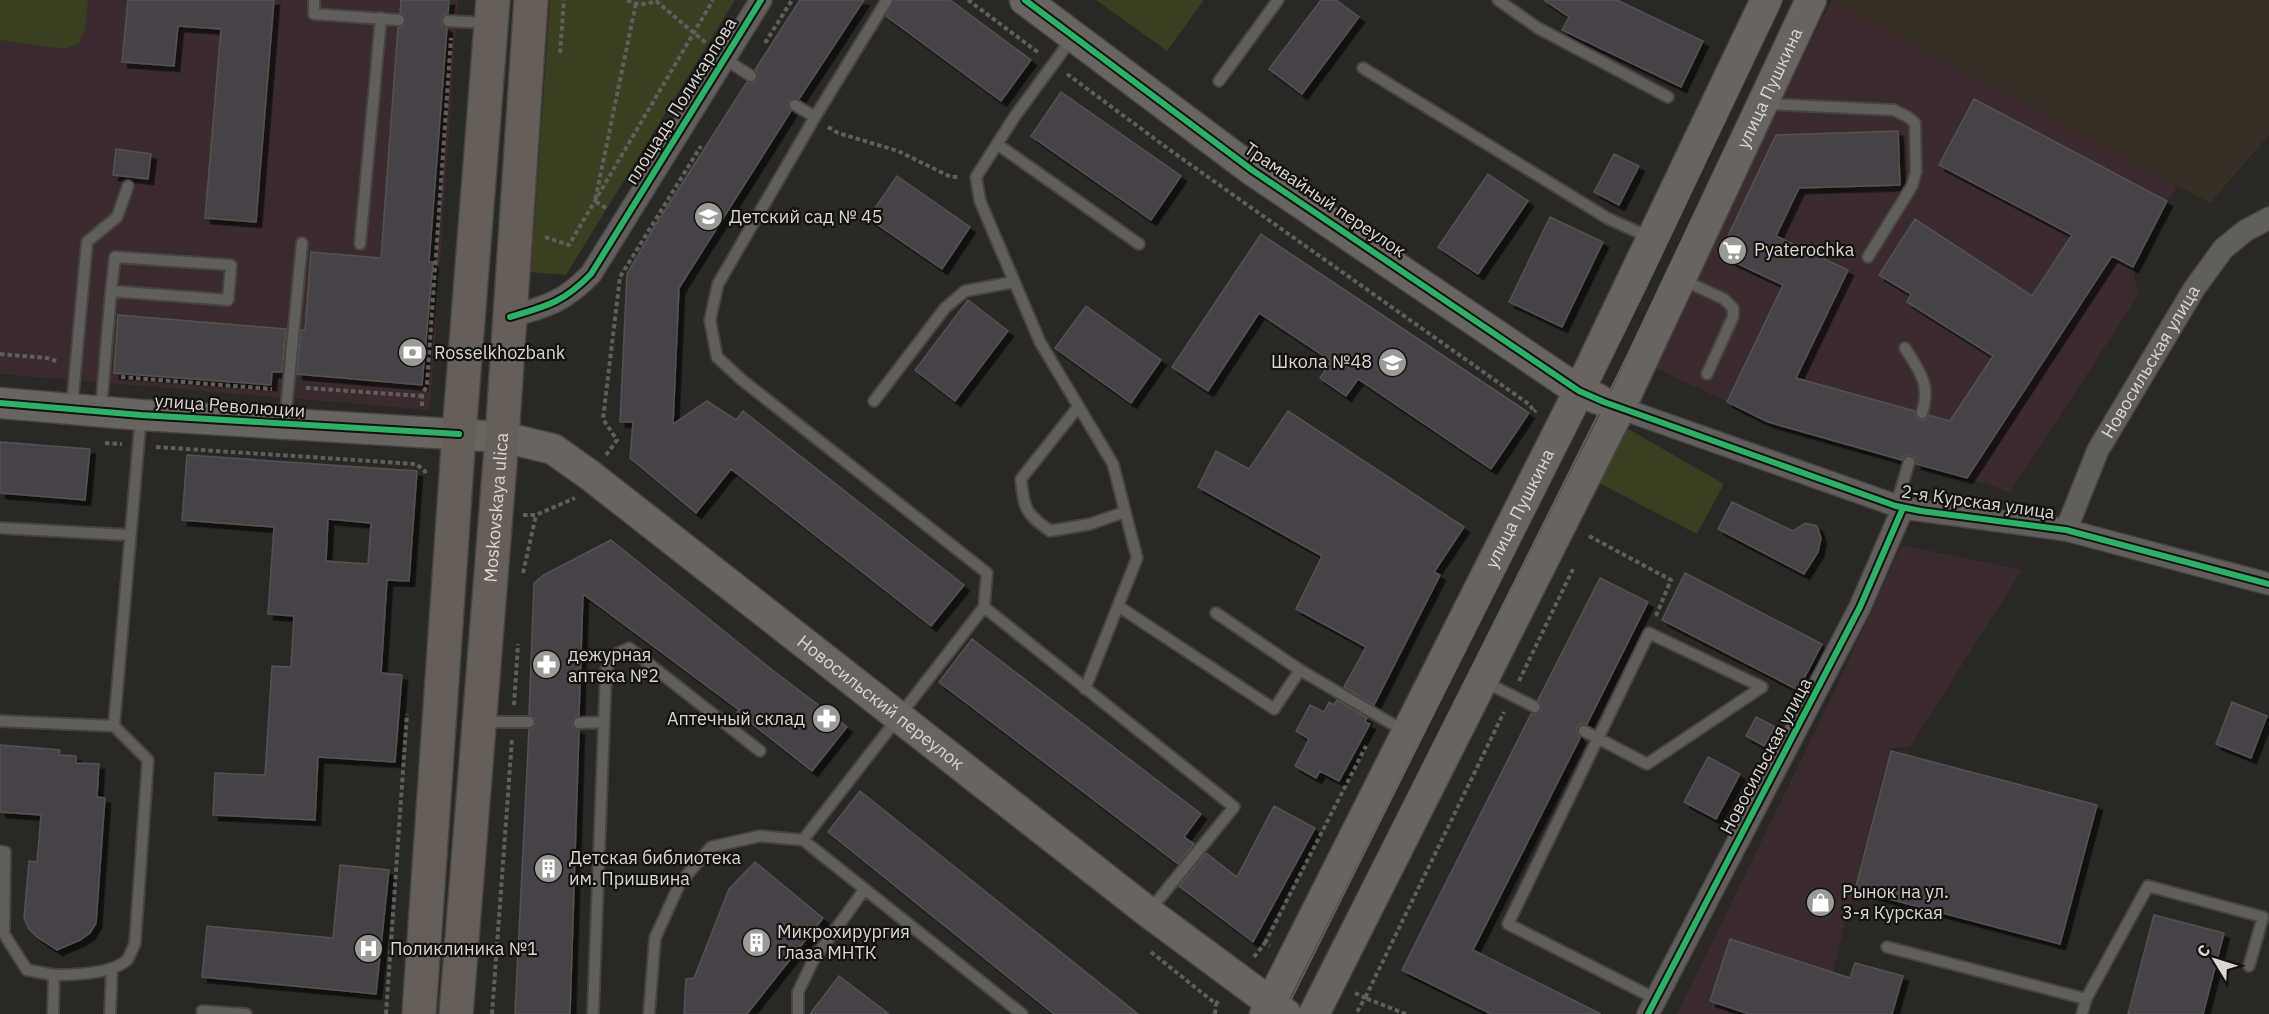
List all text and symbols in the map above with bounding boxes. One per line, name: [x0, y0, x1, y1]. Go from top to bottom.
street label: площадь Поликарпова: [620, 13, 742, 189]
street label: улица Пушкина: [1731, 24, 1808, 152]
street label: Трамвайный переулок: [1240, 137, 1411, 262]
school or university icon: Детский сад № 45: [692, 201, 724, 233]
place label: Детский сад № 45: [729, 205, 883, 228]
supermarket icon: Pyaterochka: [1717, 234, 1749, 266]
place label: Pyaterochka: [1754, 238, 1855, 261]
street label: Новосильская улица: [2096, 280, 2205, 442]
bank icon: Rosselkhozbank: [397, 337, 429, 369]
place label: Rosselkhozbank: [434, 341, 566, 364]
school or university icon: Школа №48: [1377, 346, 1409, 378]
place label: Школа №48: [1271, 350, 1372, 373]
street label: улица Революции: [154, 389, 306, 422]
street label: Moskovskaya ulica: [478, 431, 513, 583]
street label: улица Пушкина: [1480, 444, 1559, 572]
street label: 2-я Курская улица: [1900, 479, 2057, 524]
street label: Новосильский переулок: [793, 630, 969, 775]
place label: дежурная аптека №2: [568, 643, 659, 687]
pharmacy icon: дежурная аптека №2: [531, 649, 563, 681]
street label: Новосильская улица: [1715, 673, 1817, 838]
pharmacy icon: Аптечный склад: [810, 703, 842, 735]
place label: Аптечный склад: [667, 707, 805, 730]
place label: Детская библиотека им. Пришвина: [569, 846, 741, 890]
building icon: Детская библиотека им. Пришвина: [532, 852, 564, 884]
place label: Рынок на ул. 3-я Курская: [1842, 880, 1949, 924]
shop icon: Рынок на ул. 3-я Курская: [1805, 886, 1837, 918]
place label: Микрохирургия Глаза МНТК: [777, 920, 910, 964]
building icon: Микрохирургия Глаза МНТК: [740, 926, 772, 958]
north arrow: [2185, 930, 2245, 990]
hospital icon: Поликлиника №1: [353, 933, 385, 965]
place label: Поликлиника №1: [390, 937, 538, 960]
text: С: [2192, 941, 2214, 961]

